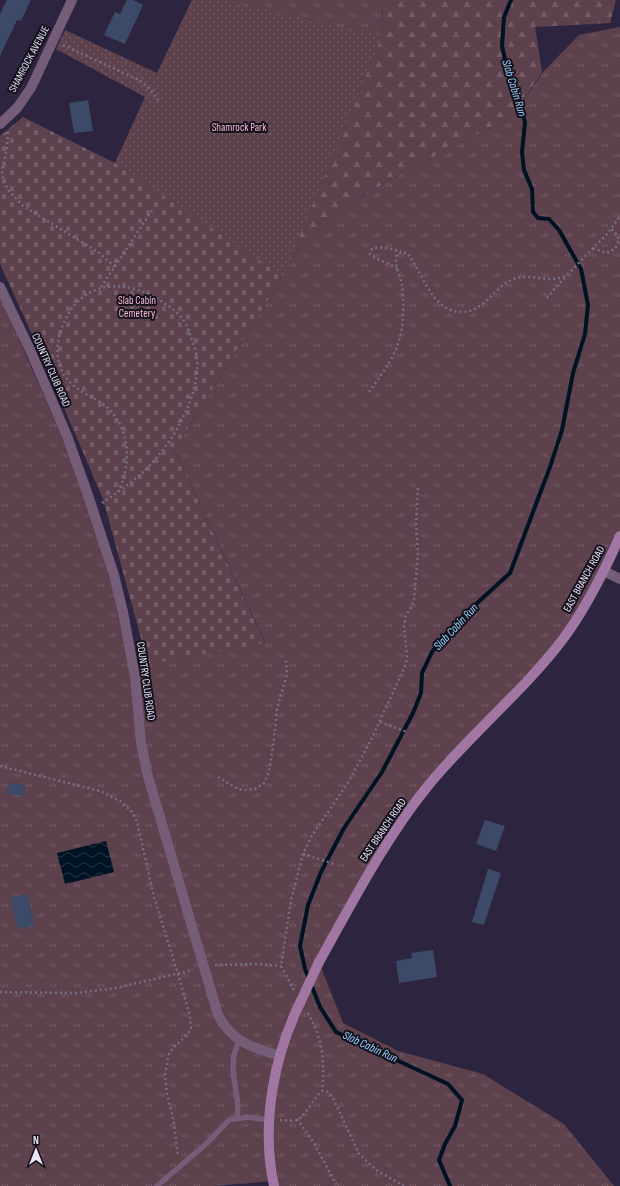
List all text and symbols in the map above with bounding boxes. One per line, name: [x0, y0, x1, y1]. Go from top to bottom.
street label: SHAMROCK AVENUE: [6, 23, 52, 95]
water label: Slab Cabin Run: [498, 58, 530, 118]
park label: Shamrock Park: [212, 121, 267, 134]
park label: Slab Cabin Cemetery: [118, 294, 156, 320]
street label: COUNTRY CLUB ROAD: [29, 331, 73, 409]
street label: EAST BRANCH ROAD: [561, 544, 607, 614]
water label: Slab Cabin Run: [431, 600, 481, 654]
street label: COUNTRY CLUB ROAD: [134, 641, 158, 721]
street label: EAST BRANCH ROAD: [357, 796, 409, 864]
water label: Slab Cabin Run: [340, 1028, 400, 1066]
north arrow: [16, 1130, 56, 1170]
text: N: [33, 1134, 39, 1147]

